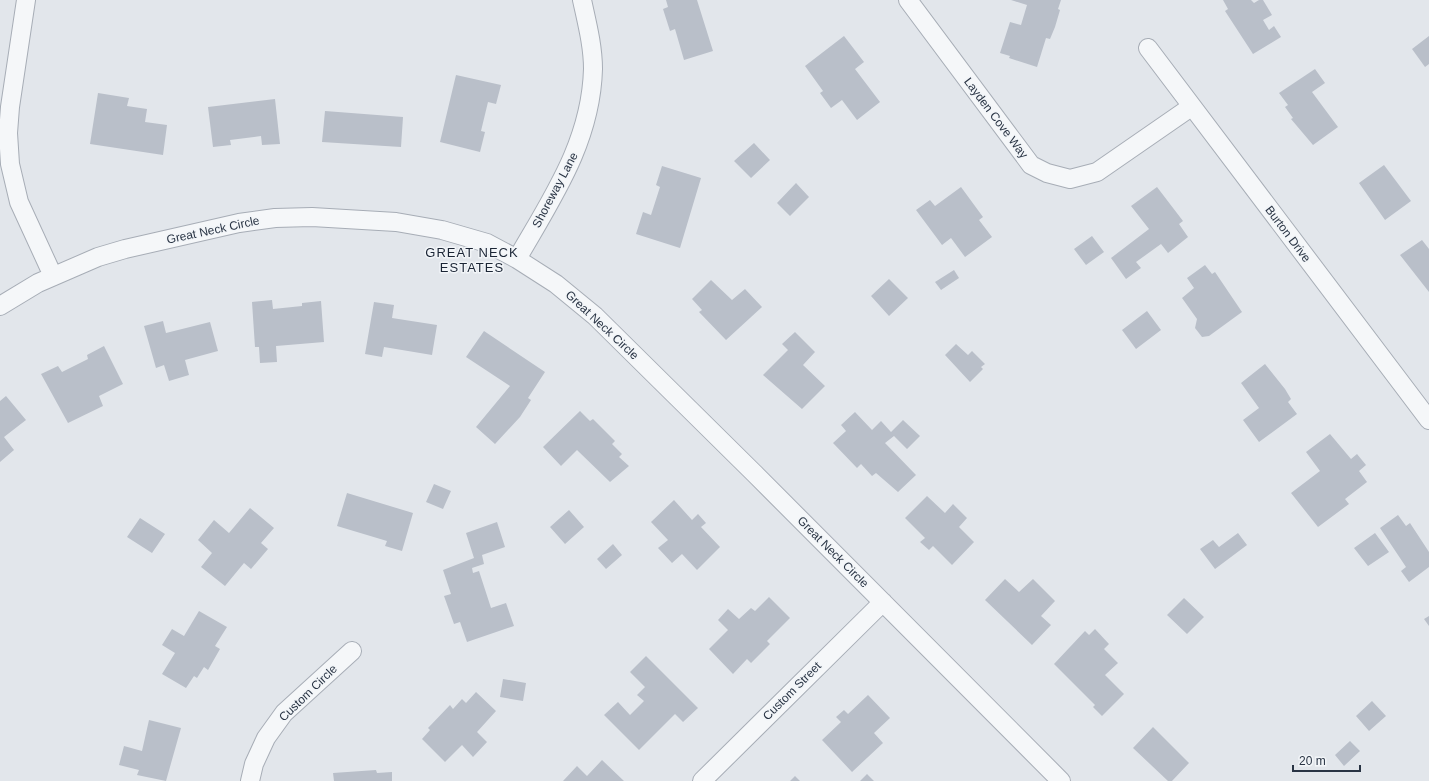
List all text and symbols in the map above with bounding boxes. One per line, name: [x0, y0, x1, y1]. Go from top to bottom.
street label: Layden Cove Way: [961, 75, 1031, 161]
street label: Shoreway Lane: [529, 150, 581, 230]
street label: Burton Drive: [1262, 203, 1314, 265]
street label: Great Neck Circle: [165, 213, 261, 247]
district label: GREAT NECK ESTATES: [425, 245, 519, 275]
street label: Great Neck Circle: [563, 288, 642, 363]
street label: Great Neck Circle: [795, 514, 872, 591]
street label: Custom Street: [760, 658, 825, 723]
street label: Custom Circle: [276, 662, 340, 724]
scale bar: [1293, 747, 1360, 773]
text: 20 m: [1299, 754, 1326, 768]

